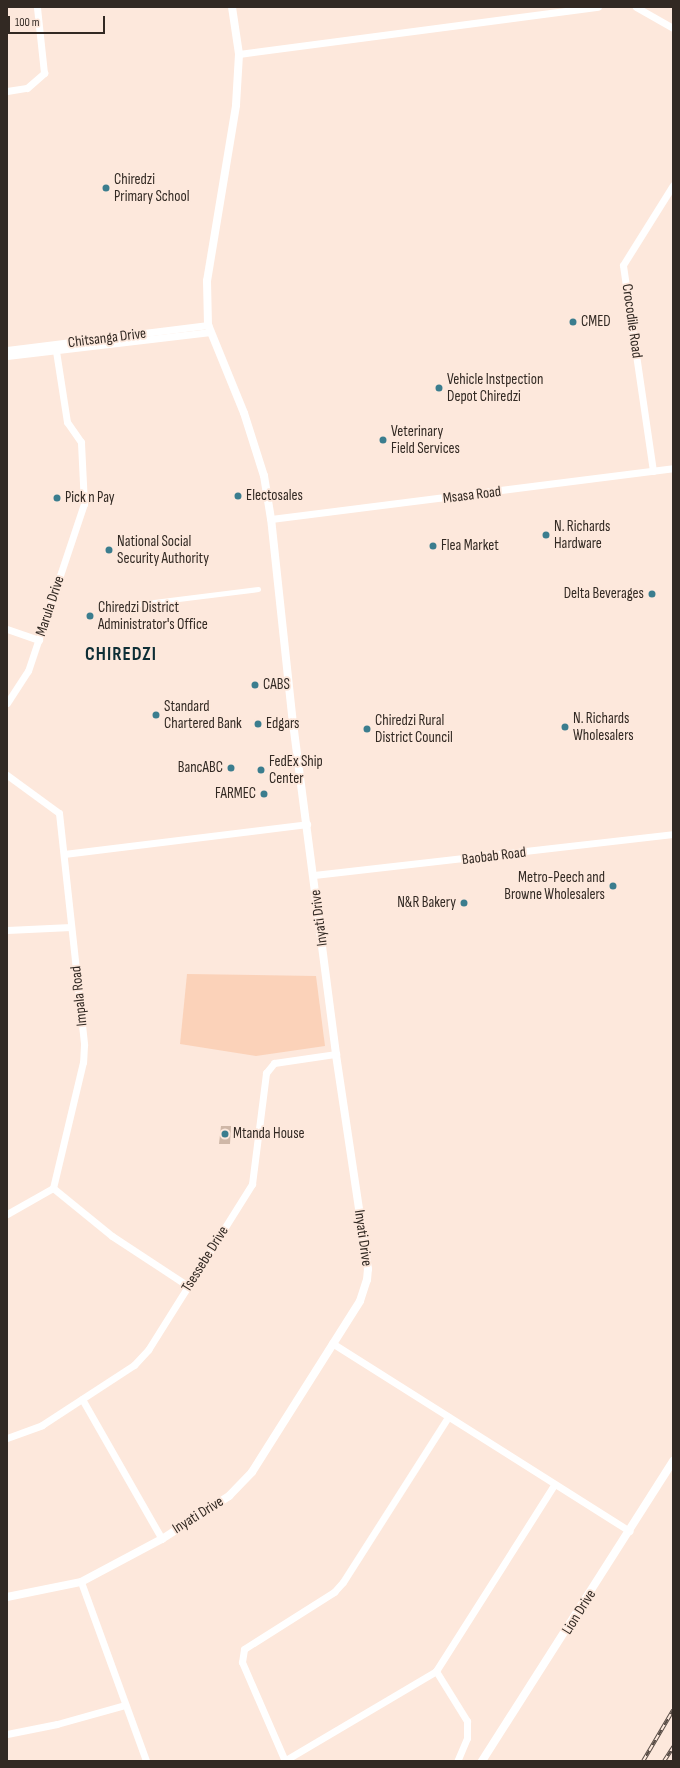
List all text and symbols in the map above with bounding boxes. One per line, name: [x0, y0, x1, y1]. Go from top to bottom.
scale bar: [10, 8, 107, 34]
text: 100 m: [15, 15, 40, 30]
place label: Chiredzi Primary School: [114, 170, 190, 205]
marker: Chiredzi Primary School: [101, 183, 111, 193]
street label: Crocodile Road: [618, 283, 646, 359]
place label: CMED: [581, 313, 611, 331]
marker: CMED: [568, 317, 578, 327]
street label: Chitsanga Drive: [67, 324, 147, 352]
place label: Vehicle Instpection Depot Chiredzi: [447, 370, 543, 405]
marker: Vehicle Instpection Depot Chiredzi: [434, 383, 444, 393]
place label: Veterinary Field Services: [391, 422, 460, 457]
marker: Veterinary Field Services: [378, 435, 388, 445]
street label: Msasa Road: [442, 483, 502, 507]
place label: Electosales: [246, 487, 303, 505]
place label: Pick n Pay: [65, 489, 115, 507]
marker: Electosales: [233, 491, 243, 501]
marker: Pick n Pay: [52, 493, 62, 503]
place label: N. Richards Hardware: [554, 517, 610, 552]
marker: N. Richards Hardware: [541, 530, 551, 540]
place label: National Social Security Authority: [117, 532, 209, 567]
place label: Flea Market: [441, 537, 499, 555]
marker: Flea Market: [428, 541, 438, 551]
marker: National Social Security Authority: [104, 545, 114, 555]
street label: Marula Drive: [32, 574, 68, 638]
place label: Delta Beverages: [564, 585, 644, 603]
marker: Delta Beverages: [647, 589, 657, 599]
place label: Chiredzi District Administrator's Office: [98, 598, 208, 633]
marker: Chiredzi District Administrator's Office: [85, 611, 95, 621]
district label: CHIREDZI: [85, 644, 157, 666]
place label: CABS: [263, 676, 290, 694]
marker: CABS: [250, 680, 260, 690]
place label: Standard Chartered Bank: [164, 697, 242, 732]
place label: N. Richards Wholesalers: [573, 709, 634, 744]
marker: Standard Chartered Bank: [151, 710, 161, 720]
place label: Chiredzi Rural District Council: [375, 711, 453, 746]
place label: Edgars: [266, 715, 299, 733]
marker: Edgars: [253, 719, 263, 729]
marker: N. Richards Wholesalers: [560, 722, 570, 732]
marker: Chiredzi Rural District Council: [362, 724, 372, 734]
place label: FedEx Ship Center: [269, 752, 323, 787]
place label: BancABC: [178, 759, 223, 777]
marker: BancABC: [226, 763, 236, 773]
marker: FedEx Ship Center: [256, 765, 266, 775]
place label: FARMEC: [215, 785, 256, 803]
marker: FARMEC: [259, 789, 269, 799]
street label: Baobab Road: [461, 843, 527, 869]
place label: Metro-Peech and Browne Wholesalers: [504, 868, 605, 903]
marker: Metro-Peech and Browne Wholesalers: [608, 881, 618, 891]
street label: Inyati Drive: [307, 889, 331, 947]
place label: N&R Bakery: [397, 894, 456, 912]
marker: N&R Bakery: [459, 898, 469, 908]
street label: Impala Road: [67, 965, 91, 1027]
place label: Mtanda House: [233, 1125, 305, 1143]
marker: Mtanda House: [220, 1129, 230, 1139]
street label: Inyati Drive: [350, 1209, 376, 1267]
street label: Tsessebe Drive: [178, 1223, 232, 1295]
street label: Inyati Drive: [169, 1492, 227, 1538]
street label: Lion Drive: [558, 1586, 600, 1638]

